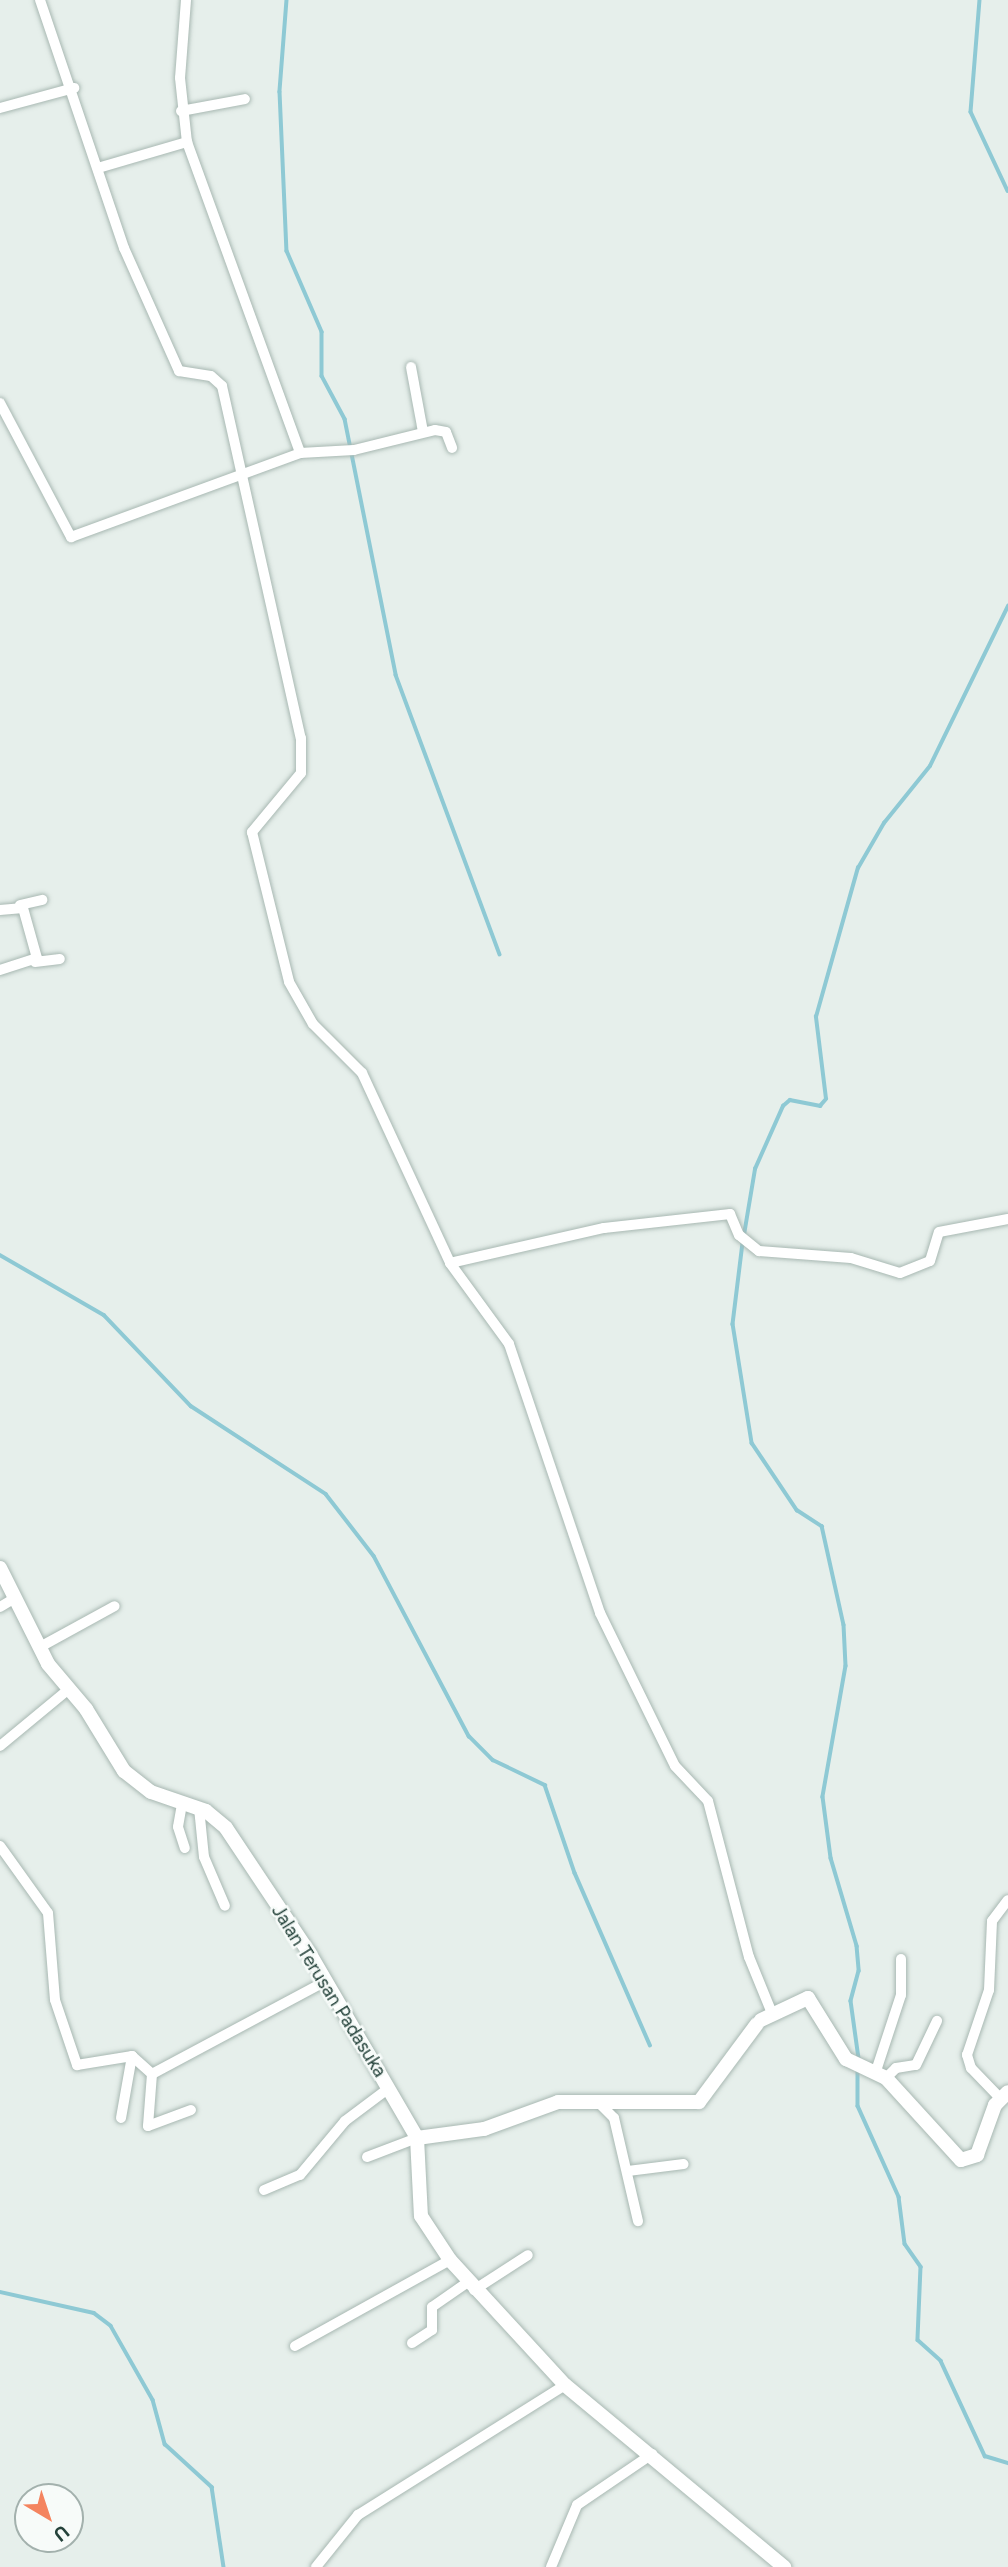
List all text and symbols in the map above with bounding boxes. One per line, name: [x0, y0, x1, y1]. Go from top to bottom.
street label: Jalan Terusan Padasuka: [267, 1901, 391, 2081]
north arrow: [14, 2483, 84, 2553]
text: U: [49, 2520, 74, 2546]

